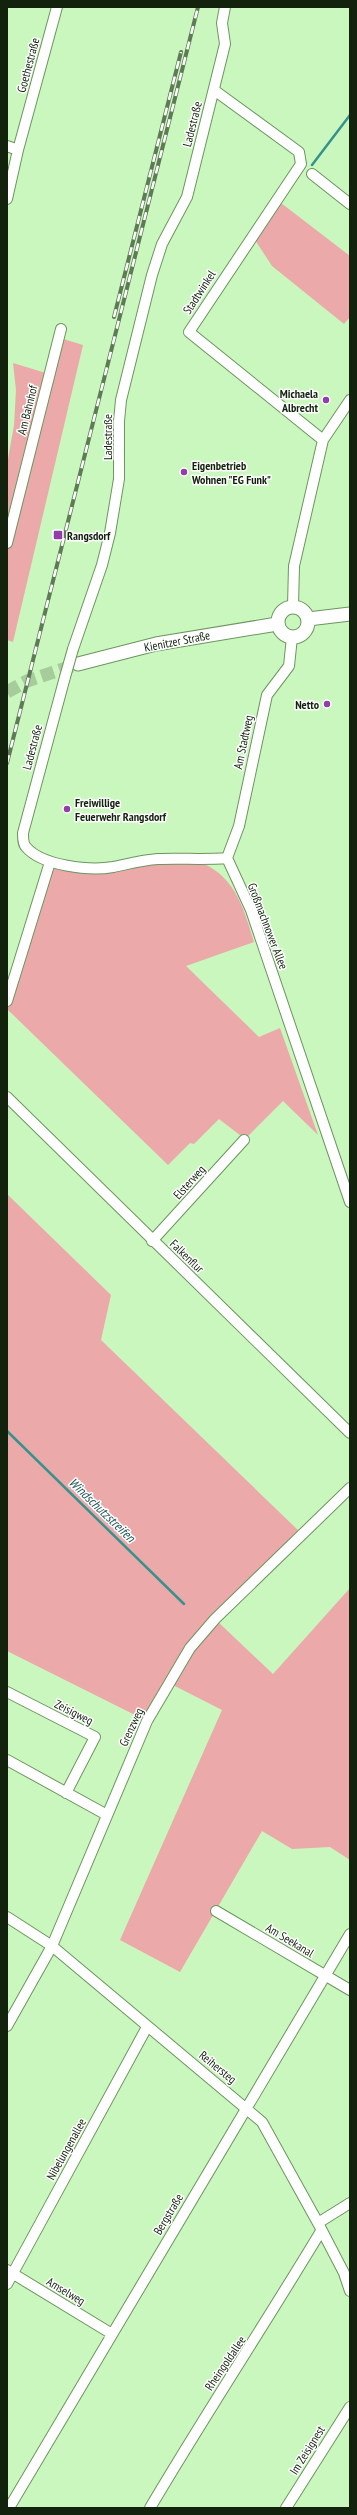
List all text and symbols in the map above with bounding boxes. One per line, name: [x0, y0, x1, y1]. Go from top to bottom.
street label: Goethestraße: [14, 36, 42, 94]
street label: Ladestraße: [179, 100, 205, 148]
street label: Stadtwinkel: [179, 267, 219, 317]
street label: Am Bahnhof: [14, 383, 41, 436]
place label: Michaela Albrecht: [280, 386, 318, 415]
marker: Michaela Albrecht: [321, 395, 331, 405]
street label: Ladestraße: [100, 414, 115, 460]
place label: Eigenbetrieb Wohnen "EG Funk": [191, 458, 271, 487]
marker: Eigenbetrieb Wohnen "EG Funk": [179, 467, 189, 477]
place label: Rangsdorf: [67, 528, 111, 543]
marker: Rangsdorf: [52, 529, 64, 541]
street label: Kienitzer Straße: [143, 627, 211, 655]
place label: Netto: [295, 697, 320, 712]
marker: Netto: [322, 699, 332, 709]
street label: Am Stadtweg: [230, 714, 256, 770]
street label: Ladestraße: [19, 723, 45, 771]
place label: Freiwillige Feuerwehr Rangsdorf: [75, 795, 167, 824]
marker: Freiwillige Feuerwehr Rangsdorf: [62, 804, 72, 814]
street label: Großmachnower Allee: [245, 881, 291, 971]
street label: Elsterweg: [170, 1162, 208, 1202]
street label: Falkenflur: [167, 1236, 208, 1276]
water label: Windschutzstreifen: [65, 1474, 140, 1547]
street label: Zeisigweg: [52, 1696, 96, 1728]
street label: Grenzweg: [116, 1705, 146, 1749]
street label: Am Seekanal: [263, 1920, 317, 1960]
street label: Reihersteg: [196, 2047, 240, 2087]
street label: Nibelungenallee: [43, 2116, 89, 2182]
street label: Bergstraße: [150, 2191, 186, 2237]
street label: Amselweg: [44, 2274, 88, 2308]
street label: Rheingoldallee: [201, 2333, 249, 2393]
street label: Im Zeisignest: [286, 2422, 328, 2477]

